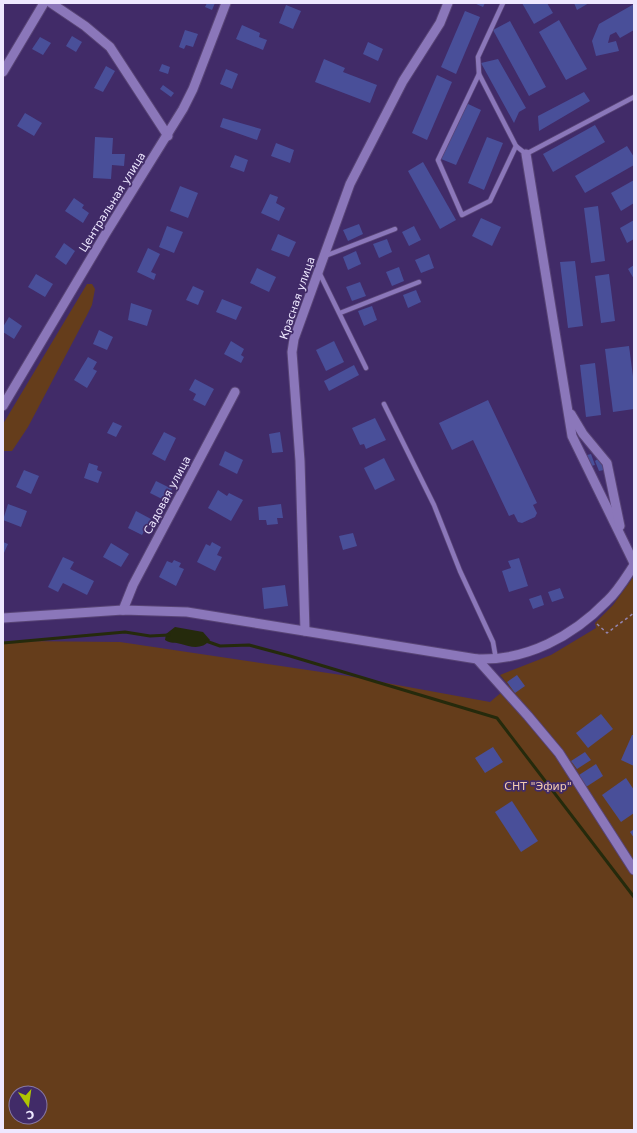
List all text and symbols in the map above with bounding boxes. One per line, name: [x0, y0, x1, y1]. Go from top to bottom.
street label: Центральная улица: [76, 150, 148, 255]
street label: Красная улица: [277, 255, 318, 341]
street label: Садовая улица: [141, 454, 194, 537]
park label: СНТ "Эфир": [504, 780, 572, 793]
north arrow: [8, 1085, 48, 1125]
text: С: [25, 1107, 36, 1121]

